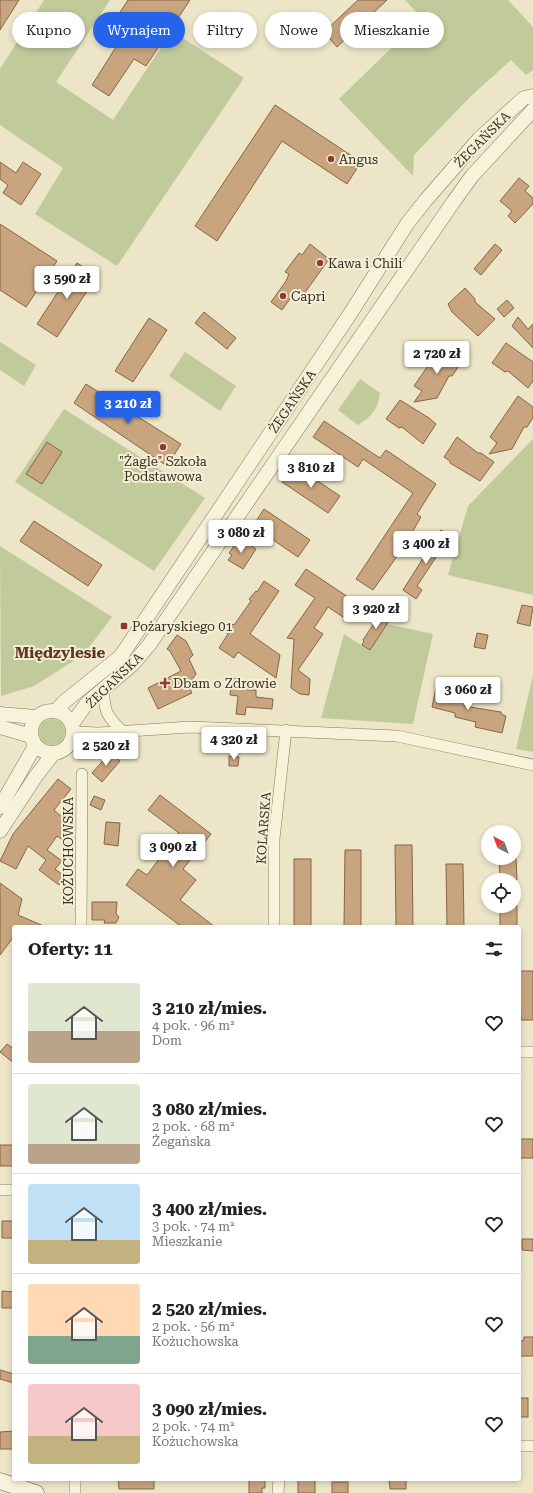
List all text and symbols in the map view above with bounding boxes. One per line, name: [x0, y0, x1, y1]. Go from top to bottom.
chip: Kupno: [12, 12, 85, 48]
chip: Wynajem: [93, 12, 185, 48]
chip: Filtry: [193, 12, 257, 48]
chip: Nowe: [265, 12, 332, 48]
chip: Mieszkanie: [340, 12, 444, 48]
street label: ŻEGAŃSKA: [451, 108, 513, 170]
place label: Angus: [339, 152, 378, 167]
marker: Angus: [326, 154, 336, 164]
place label: Kawa i Chili: [328, 256, 402, 271]
marker: Kawa i Chili: [315, 258, 325, 268]
pin: 3 590 zł: [26, 266, 108, 300]
text: 3 590 zł: [43, 271, 91, 286]
place label: Capri: [291, 289, 325, 304]
marker: Capri: [278, 291, 288, 301]
pin: 2 720 zł: [396, 341, 478, 375]
text: 2 720 zł: [413, 346, 461, 361]
street label: ŻEGAŃSKA: [265, 366, 319, 436]
pin: 3 210 zł: [87, 391, 169, 425]
text: 3 210 zł: [104, 396, 152, 411]
marker: "Żagle" Szkoła Podstawowa: [158, 442, 168, 452]
place label: "Żagle" Szkoła Podstawowa: [119, 454, 207, 484]
pin: 3 810 zł: [270, 455, 352, 489]
text: 3 810 zł: [287, 460, 335, 475]
pin: 3 080 zł: [200, 520, 282, 554]
text: 3 080 zł: [217, 525, 265, 540]
pin: 3 400 zł: [385, 531, 467, 565]
text: 3 400 zł: [402, 536, 450, 551]
pin: 3 920 zł: [335, 596, 417, 630]
text: 3 920 zł: [352, 601, 400, 616]
place label: Pożaryskiego 01: [132, 619, 233, 634]
marker: Pożaryskiego 01: [119, 621, 129, 631]
district label: Międzylesie: [15, 644, 105, 662]
street label: ŻEGAŃSKA: [82, 649, 146, 711]
place label: Dbam o Zdrowie: [173, 676, 276, 691]
pin: 3 060 zł: [427, 677, 509, 711]
marker: Dbam o Zdrowie: [160, 678, 170, 688]
text: 3 060 zł: [444, 682, 492, 697]
pin: 4 320 zł: [193, 727, 275, 761]
text: 4 320 zł: [210, 732, 258, 747]
pin: 2 520 zł: [65, 733, 147, 767]
text: 2 520 zł: [82, 738, 130, 753]
street label: KOLARSKA: [253, 791, 274, 865]
street label: KOŻUCHOWSKA: [61, 797, 76, 905]
north arrow: [481, 825, 521, 865]
map controls: [481, 825, 521, 913]
pin: 3 090 zł: [132, 834, 214, 868]
text: 3 090 zł: [149, 839, 197, 854]
button: locate: [481, 873, 521, 913]
icon: filters: [483, 938, 505, 960]
text: Oferty: 11: [28, 939, 113, 959]
text: 3 210 zł/mies.: [152, 998, 267, 1018]
icon: home: [60, 999, 108, 1047]
icon: heart: [483, 1012, 505, 1034]
text: 4 pok. · 96 m²: [152, 1018, 234, 1033]
text: Dom: [152, 1033, 182, 1048]
text: 3 080 zł/mies.: [152, 1099, 267, 1119]
icon: home: [60, 1100, 108, 1148]
icon: heart: [483, 1113, 505, 1135]
text: 2 pok. · 68 m²: [152, 1119, 234, 1134]
text: Żegańska: [152, 1134, 211, 1149]
text: 3 400 zł/mies.: [152, 1199, 267, 1219]
icon: home: [60, 1200, 108, 1248]
icon: heart: [483, 1213, 505, 1235]
text: 3 pok. · 74 m²: [152, 1219, 234, 1234]
text: Mieszkanie: [152, 1234, 222, 1249]
text: 2 520 zł/mies.: [152, 1299, 267, 1319]
icon: home: [60, 1300, 108, 1348]
icon: heart: [483, 1313, 505, 1335]
text: 2 pok. · 56 m²: [152, 1319, 234, 1334]
text: Kożuchowska: [152, 1334, 239, 1349]
text: 3 090 zł/mies.: [152, 1399, 267, 1419]
icon: home: [60, 1400, 108, 1448]
icon: heart: [483, 1413, 505, 1435]
text: 2 pok. · 74 m²: [152, 1419, 234, 1434]
text: Kożuchowska: [152, 1434, 239, 1449]

